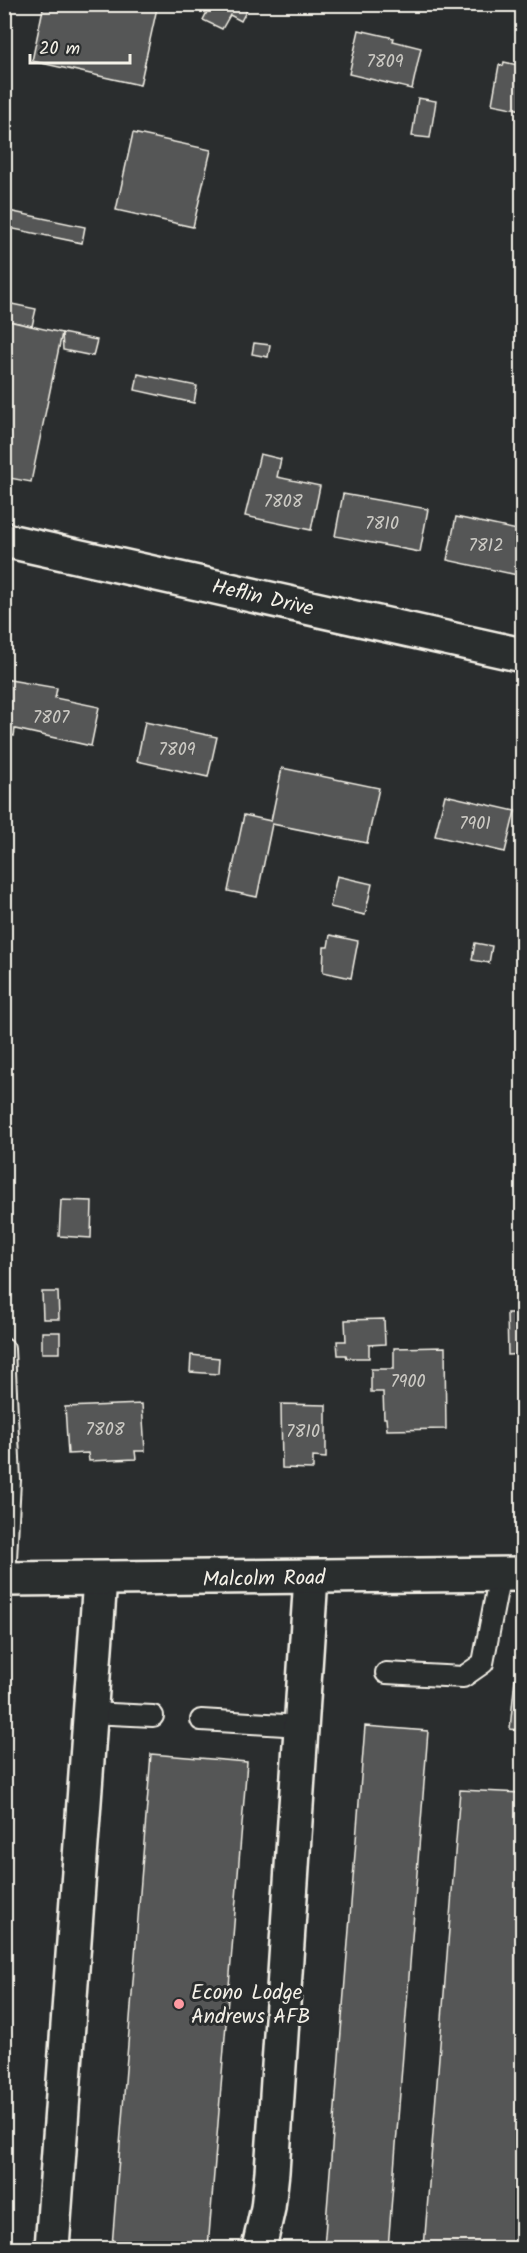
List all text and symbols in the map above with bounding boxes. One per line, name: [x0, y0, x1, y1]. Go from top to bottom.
scale bar: [30, 27, 130, 65]
text: 20 m: [39, 35, 80, 64]
house number: 7809: [367, 48, 404, 77]
house number: 7808: [264, 488, 303, 517]
house number: 7810: [365, 510, 399, 539]
house number: 7812: [468, 532, 504, 561]
street label: Heflin Drive: [209, 571, 317, 626]
house number: 7807: [33, 704, 70, 733]
house number: 7809: [159, 736, 196, 765]
house number: 7901: [459, 810, 491, 839]
house number: 7900: [390, 1368, 426, 1397]
house number: 7808: [86, 1416, 125, 1445]
house number: 7810: [286, 1418, 320, 1447]
street label: Malcolm Road: [202, 1562, 326, 1597]
place label: Econo Lodge Andrews AFB: [191, 1977, 310, 2034]
marker: Econo Lodge Andrews AFB: [172, 1997, 186, 2011]

